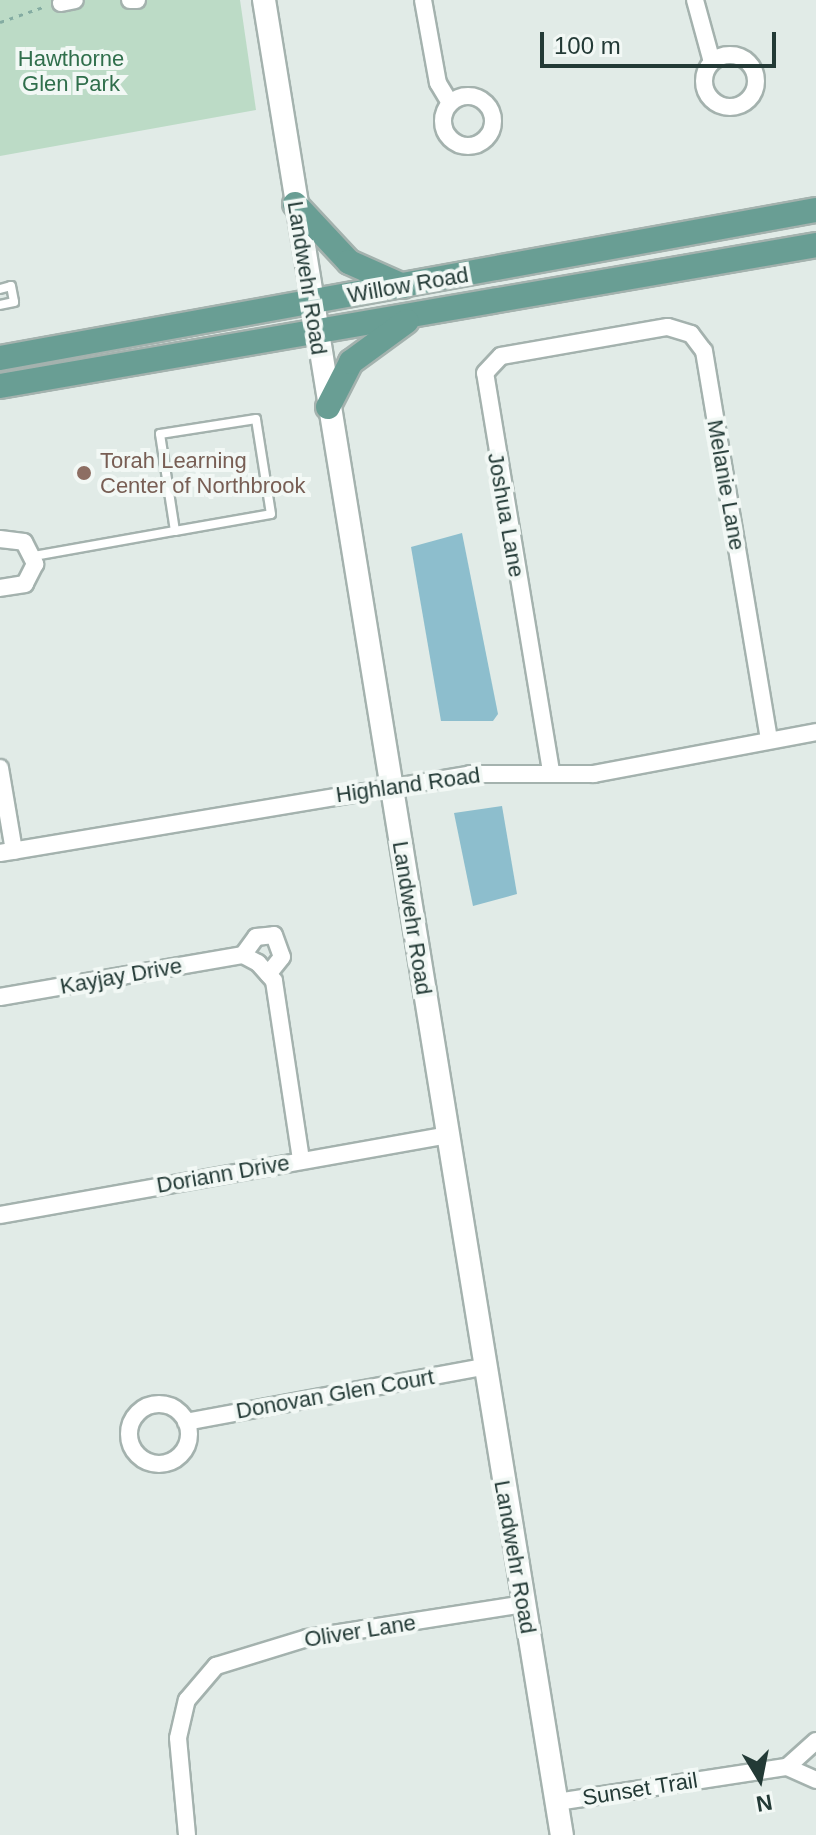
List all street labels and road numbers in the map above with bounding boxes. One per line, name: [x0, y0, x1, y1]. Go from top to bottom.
street label: Landwehr Road: [282, 199, 332, 357]
street label: Willow Road: [346, 261, 470, 309]
street label: Melanie Lane: [702, 418, 750, 552]
street label: Joshua Lane: [482, 451, 530, 579]
street label: Highland Road: [334, 762, 482, 808]
street label: Landwehr Road: [387, 839, 437, 997]
street label: Kayjay Drive: [58, 952, 184, 1000]
street label: Doriann Drive: [154, 1149, 292, 1199]
street label: Donovan Glen Court: [234, 1364, 436, 1424]
street label: Landwehr Road: [489, 1478, 541, 1636]
street label: Oliver Lane: [302, 1609, 418, 1653]
street label: Sunset Trail: [580, 1767, 700, 1811]

